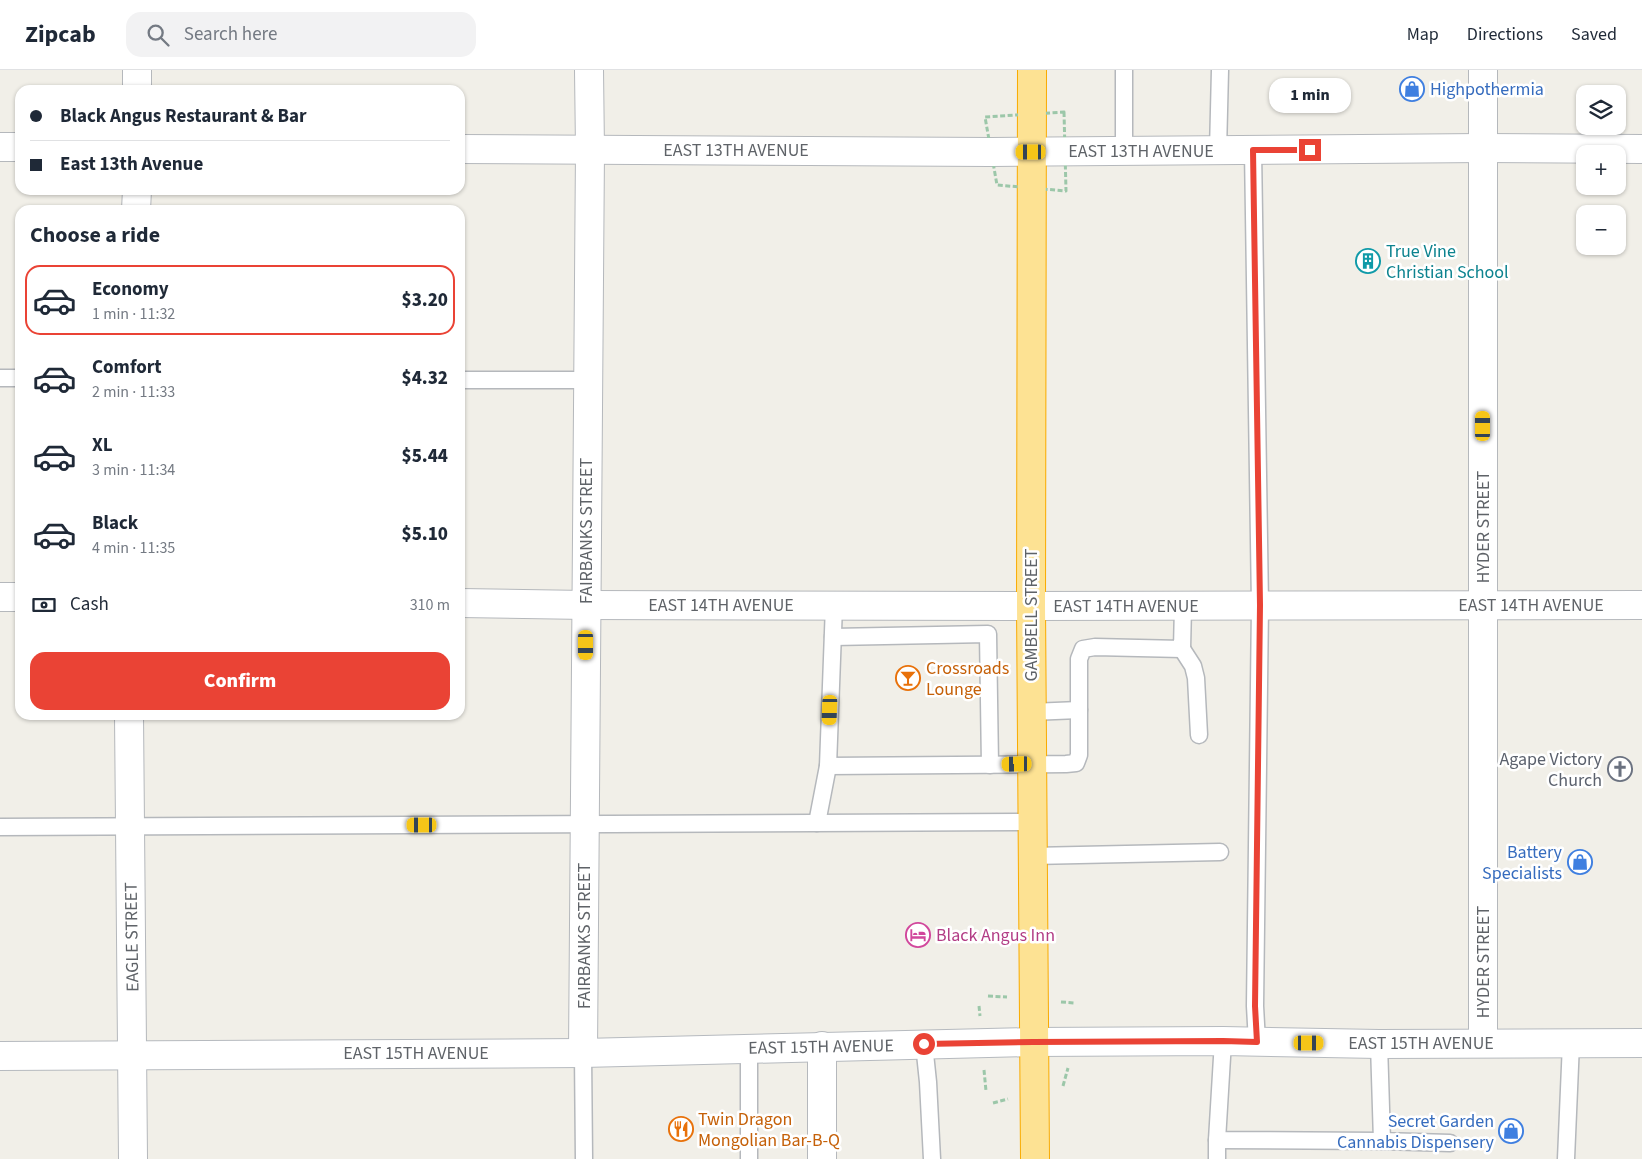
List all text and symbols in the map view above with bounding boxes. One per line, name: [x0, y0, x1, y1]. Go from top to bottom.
search box: [126, 12, 476, 57]
text: Zipcab: [25, 17, 96, 52]
icon: search: [144, 21, 172, 49]
text: Search here: [184, 21, 277, 48]
text: Map: [1407, 22, 1439, 47]
text: Directions: [1467, 22, 1543, 47]
text: Saved: [1571, 22, 1617, 47]
shop icon: Highpothermia: [1399, 76, 1425, 102]
place label: Highpothermia: [1430, 77, 1544, 102]
callout: 1 min: [1269, 78, 1351, 112]
text: 1 min: [1290, 84, 1330, 106]
map controls: [1576, 85, 1626, 255]
button: layers: [1576, 85, 1626, 135]
text: Black Angus Restaurant & Bar: [60, 103, 307, 130]
street label: EAST 13TH AVENUE: [663, 138, 809, 163]
street label: EAST 13TH AVENUE: [1068, 139, 1214, 164]
route end: [1299, 139, 1321, 161]
car: [1016, 145, 1046, 160]
button: +: [1576, 145, 1626, 195]
text: East 13th Avenue: [60, 151, 203, 178]
button: −: [1576, 205, 1626, 255]
text: Choose a ride: [30, 219, 160, 251]
place label: True Vine Christian School: [1386, 239, 1509, 285]
building icon: True Vine Christian School: [1355, 248, 1381, 274]
text: Economy: [92, 276, 169, 303]
icon: car: [32, 278, 77, 323]
text: $3.20: [402, 287, 448, 314]
text: 1 min · 11:32: [92, 303, 175, 325]
text: Comfort: [92, 354, 162, 381]
icon: car: [32, 356, 77, 401]
text: $4.32: [402, 365, 448, 392]
text: 2 min · 11:33: [92, 381, 175, 403]
car: [1475, 411, 1490, 441]
text: XL: [92, 432, 113, 459]
icon: car: [32, 434, 77, 479]
text: $5.44: [402, 443, 448, 470]
street label: FAIRBANKS STREET: [574, 458, 599, 604]
text: 3 min · 11:34: [92, 459, 175, 481]
street label: HYDER STREET: [1471, 470, 1496, 583]
text: Black: [92, 510, 138, 537]
icon: car: [32, 512, 77, 557]
text: $5.10: [402, 521, 448, 548]
text: 4 min · 11:35: [92, 537, 175, 559]
street label: GAMBELL STREET: [1019, 548, 1044, 681]
icon: cash: [30, 591, 58, 619]
text: Cash: [70, 591, 109, 618]
street label: EAST 14TH AVENUE: [648, 593, 794, 618]
street label: EAST 14TH AVENUE: [1458, 593, 1604, 618]
text: 310 m: [410, 594, 450, 616]
street label: EAST 14TH AVENUE: [1053, 594, 1199, 619]
car: [578, 630, 593, 660]
button: Confirm: [30, 652, 450, 710]
place label: Crossroads Lounge: [926, 656, 1009, 702]
bar icon: Crossroads Lounge: [895, 665, 921, 691]
car: [821, 695, 838, 725]
place label: Agape Victory Church: [1499, 747, 1603, 793]
car: [1001, 756, 1032, 772]
church icon: Agape Victory Church: [1607, 756, 1633, 782]
car: [407, 818, 437, 833]
place label: Battery Specialists: [1482, 840, 1563, 886]
shop icon: Battery Specialists: [1567, 849, 1593, 875]
street label: FAIRBANKS STREET: [572, 863, 597, 1009]
street label: EAGLE STREET: [119, 882, 145, 992]
street label: HYDER STREET: [1471, 905, 1496, 1018]
hotel icon: Black Angus Inn: [905, 922, 931, 948]
place label: Black Angus Inn: [936, 923, 1055, 948]
street label: EAST 15TH AVENUE: [1348, 1031, 1494, 1056]
street label: EAST 15TH AVENUE: [748, 1033, 894, 1061]
route start: [913, 1033, 935, 1055]
car: [1294, 1036, 1324, 1051]
street label: EAST 15TH AVENUE: [343, 1041, 489, 1066]
place label: Twin Dragon Mongolian Bar-B-Q: [698, 1107, 840, 1153]
place label: Secret Garden Cannabis Dispensery: [1337, 1109, 1495, 1155]
restaurant icon: Twin Dragon Mongolian Bar-B-Q: [668, 1116, 694, 1142]
shop icon: Secret Garden Cannabis Dispensery: [1498, 1118, 1524, 1144]

